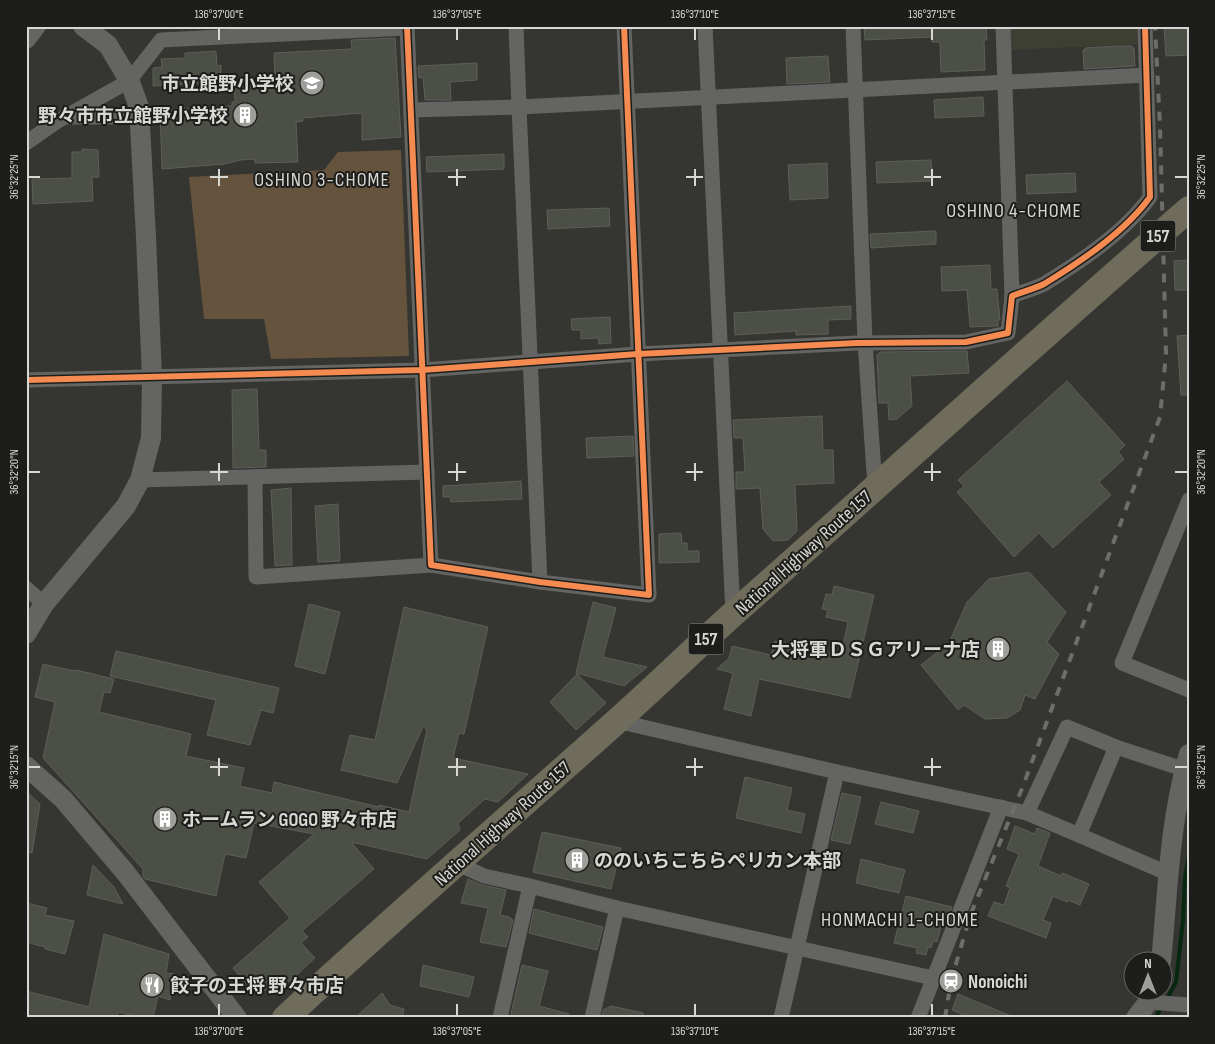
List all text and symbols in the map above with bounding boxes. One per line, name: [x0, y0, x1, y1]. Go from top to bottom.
text: 136°37'00"E: [194, 7, 244, 22]
text: 136°37'05"E: [433, 7, 481, 22]
text: 136°37'10"E: [671, 7, 719, 22]
text: 136°37'15"E: [908, 7, 956, 22]
school or university icon: 市立館野小学校: [299, 70, 325, 96]
place label: 市立館野小学校: [161, 73, 294, 96]
building icon: 野々市市立館野小学校: [232, 102, 258, 128]
place label: 野々市市立館野小学校: [38, 105, 228, 128]
text: 36°32'25"N: [7, 154, 22, 200]
text: 36°32'25"N: [1194, 154, 1209, 200]
district label: OSHINO 3-CHOME: [254, 168, 390, 192]
district label: OSHINO 4-CHOME: [946, 199, 1082, 223]
road number: 157: [1140, 220, 1176, 252]
text: 36°32'20"N: [7, 449, 22, 495]
text: 36°32'20"N: [1194, 449, 1209, 495]
street label: National Highway Route 157: [731, 486, 877, 620]
road number: 157: [688, 624, 724, 654]
building icon: 大将軍ＤＳＧアリーナ店: [985, 636, 1011, 662]
place label: 大将軍ＤＳＧアリーナ店: [771, 639, 980, 662]
text: 36°32'15"N: [7, 745, 22, 789]
text: 36°32'15"N: [1194, 745, 1209, 789]
street label: National Highway Route 157: [430, 757, 576, 891]
building icon: ホームラン GOGO 野々市店: [152, 806, 178, 832]
place label: ホームラン GOGO 野々市店: [182, 809, 397, 832]
building icon: ののいちこちらペリカン本部: [564, 847, 590, 873]
place label: ののいちこちらペリカン本部: [594, 850, 841, 873]
district label: HONMACHI 1-CHOME: [821, 908, 979, 932]
north arrow: [1122, 952, 1172, 1002]
text: N: [1144, 955, 1152, 972]
station icon: Nonoichi: [938, 968, 964, 994]
place label: Nonoichi: [968, 971, 1027, 994]
restaurant icon: 餃子の王将 野々市店: [139, 972, 165, 998]
place label: 餃子の王将 野々市店: [170, 975, 344, 998]
text: 136°37'00"E: [194, 1024, 244, 1039]
text: 136°37'05"E: [433, 1024, 481, 1039]
text: 136°37'10"E: [671, 1024, 719, 1039]
text: 136°37'15"E: [908, 1024, 956, 1039]

